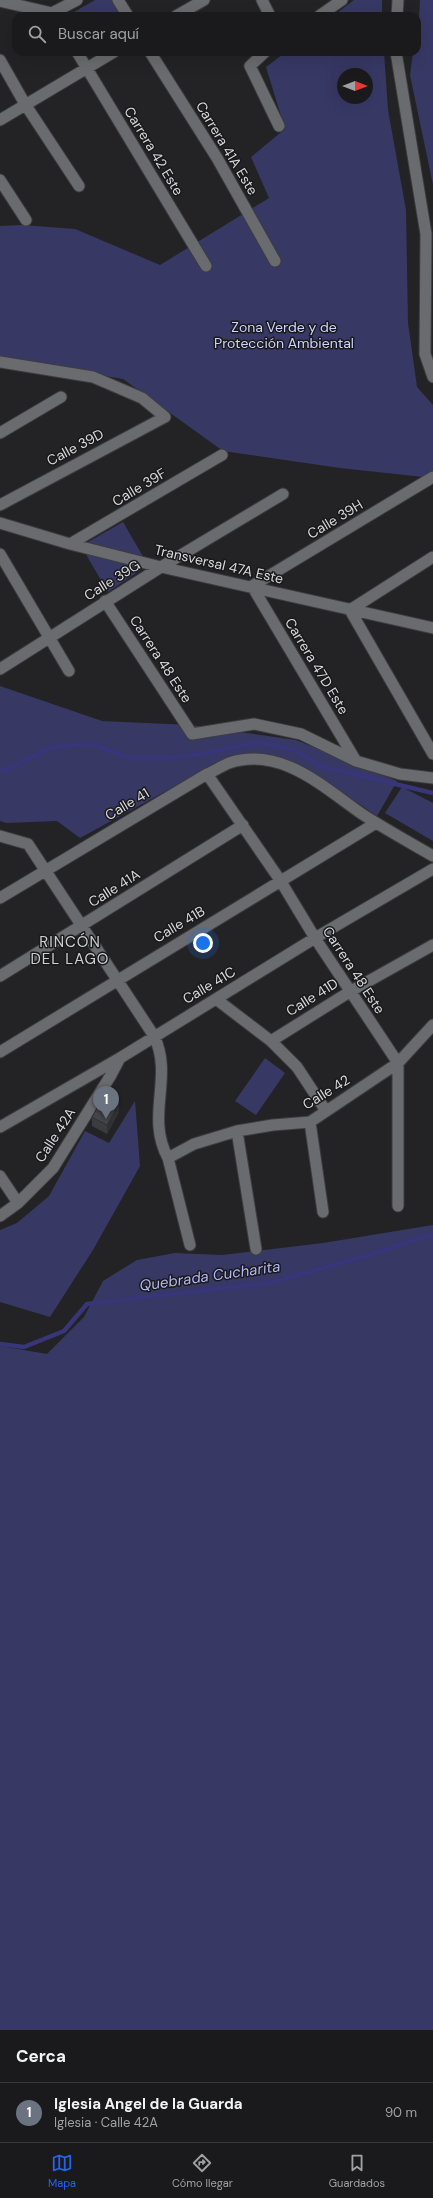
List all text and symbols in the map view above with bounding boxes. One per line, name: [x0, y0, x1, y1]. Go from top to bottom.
search box: [12, 12, 421, 56]
icon: search: [26, 23, 48, 45]
text: Buscar aquí: [58, 24, 139, 44]
north arrow: [337, 68, 373, 104]
street label: Carrera 41A Este: [192, 98, 262, 198]
street label: Carrera 42 Este: [120, 103, 188, 199]
park label: Zona Verde y de Protección Ambiental: [214, 318, 354, 352]
street label: Calle 39D: [43, 425, 107, 469]
street label: Calle 39F: [109, 464, 170, 510]
street label: Calle 39H: [304, 495, 366, 543]
street label: Transversal 47A Este: [153, 540, 285, 588]
street label: Calle 39G: [81, 556, 143, 604]
street label: Carrera 48 Este: [126, 612, 196, 706]
street label: Carrera 47D Este: [281, 614, 353, 718]
street label: Calle 41: [102, 784, 152, 824]
street label: Calle 41A: [85, 865, 143, 911]
street label: Calle 41B: [150, 902, 208, 946]
street label: Carrera 48 Este: [319, 923, 389, 1017]
district label: RINCÓN DEL LAGO: [31, 932, 109, 969]
your location: [193, 933, 213, 953]
street label: Calle 41C: [179, 962, 239, 1008]
street label: Calle 41D: [283, 974, 341, 1020]
street label: Calle 42: [299, 1071, 353, 1113]
pin: 1: [93, 1086, 119, 1119]
street label: Calle 42A: [31, 1104, 79, 1166]
water label: Quebrada Cucharita: [138, 1256, 282, 1296]
text: Cerca: [16, 2045, 66, 2067]
text: Iglesia Angel de la Guarda: [54, 2094, 243, 2114]
text: 1: [27, 2104, 31, 2121]
text: 90 m: [385, 2104, 417, 2121]
text: Iglesia · Calle 42A: [54, 2114, 158, 2131]
tab: Mapa: [48, 2152, 76, 2190]
tab: Cómo llegar: [172, 2152, 233, 2190]
tab: Guardados: [329, 2152, 385, 2190]

